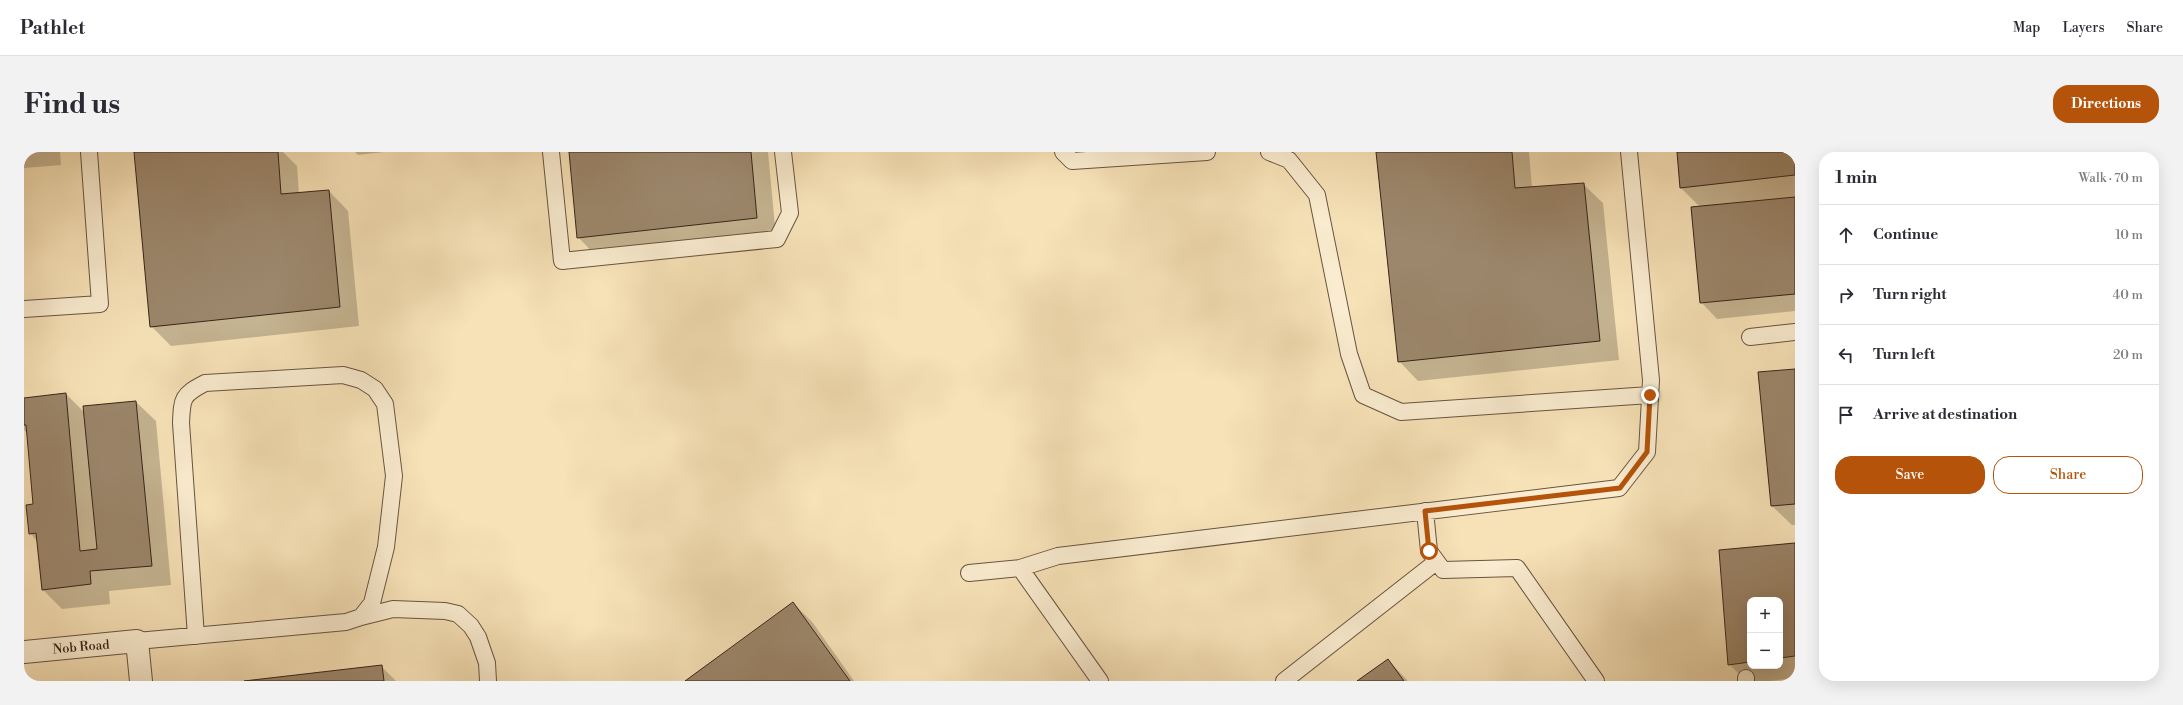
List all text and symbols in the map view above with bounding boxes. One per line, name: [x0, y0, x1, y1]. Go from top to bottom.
text: Pathlet: [20, 16, 85, 40]
text: Map: [2013, 19, 2040, 37]
text: Layers: [2062, 19, 2105, 37]
text: Share: [2127, 19, 2163, 37]
button: Directions: [2053, 85, 2159, 123]
text: Find us: [24, 87, 120, 122]
text: 1 min: [1835, 167, 1877, 189]
text: Walk · 70 m: [2078, 170, 2143, 186]
icon: ahead: [1835, 224, 1857, 246]
text: Continue: [1873, 225, 1938, 244]
text: 10 m: [2115, 227, 2143, 243]
icon: right: [1835, 284, 1857, 306]
text: Turn right: [1873, 285, 1947, 304]
text: 40 m: [2113, 287, 2143, 303]
icon: left: [1835, 344, 1857, 366]
text: Turn left: [1873, 345, 1935, 364]
text: 20 m: [2113, 347, 2143, 363]
route end: [1641, 386, 1659, 404]
icon: arrive: [1835, 404, 1857, 426]
text: Arrive at destination: [1873, 405, 2017, 424]
button: Save: [1835, 456, 1985, 494]
button: Share: [1993, 456, 2143, 494]
route start: [1420, 542, 1438, 560]
map controls: [1747, 597, 1783, 669]
button: +: [1747, 597, 1783, 633]
button: −: [1747, 633, 1783, 669]
street label: Nob Road: [52, 636, 111, 657]

